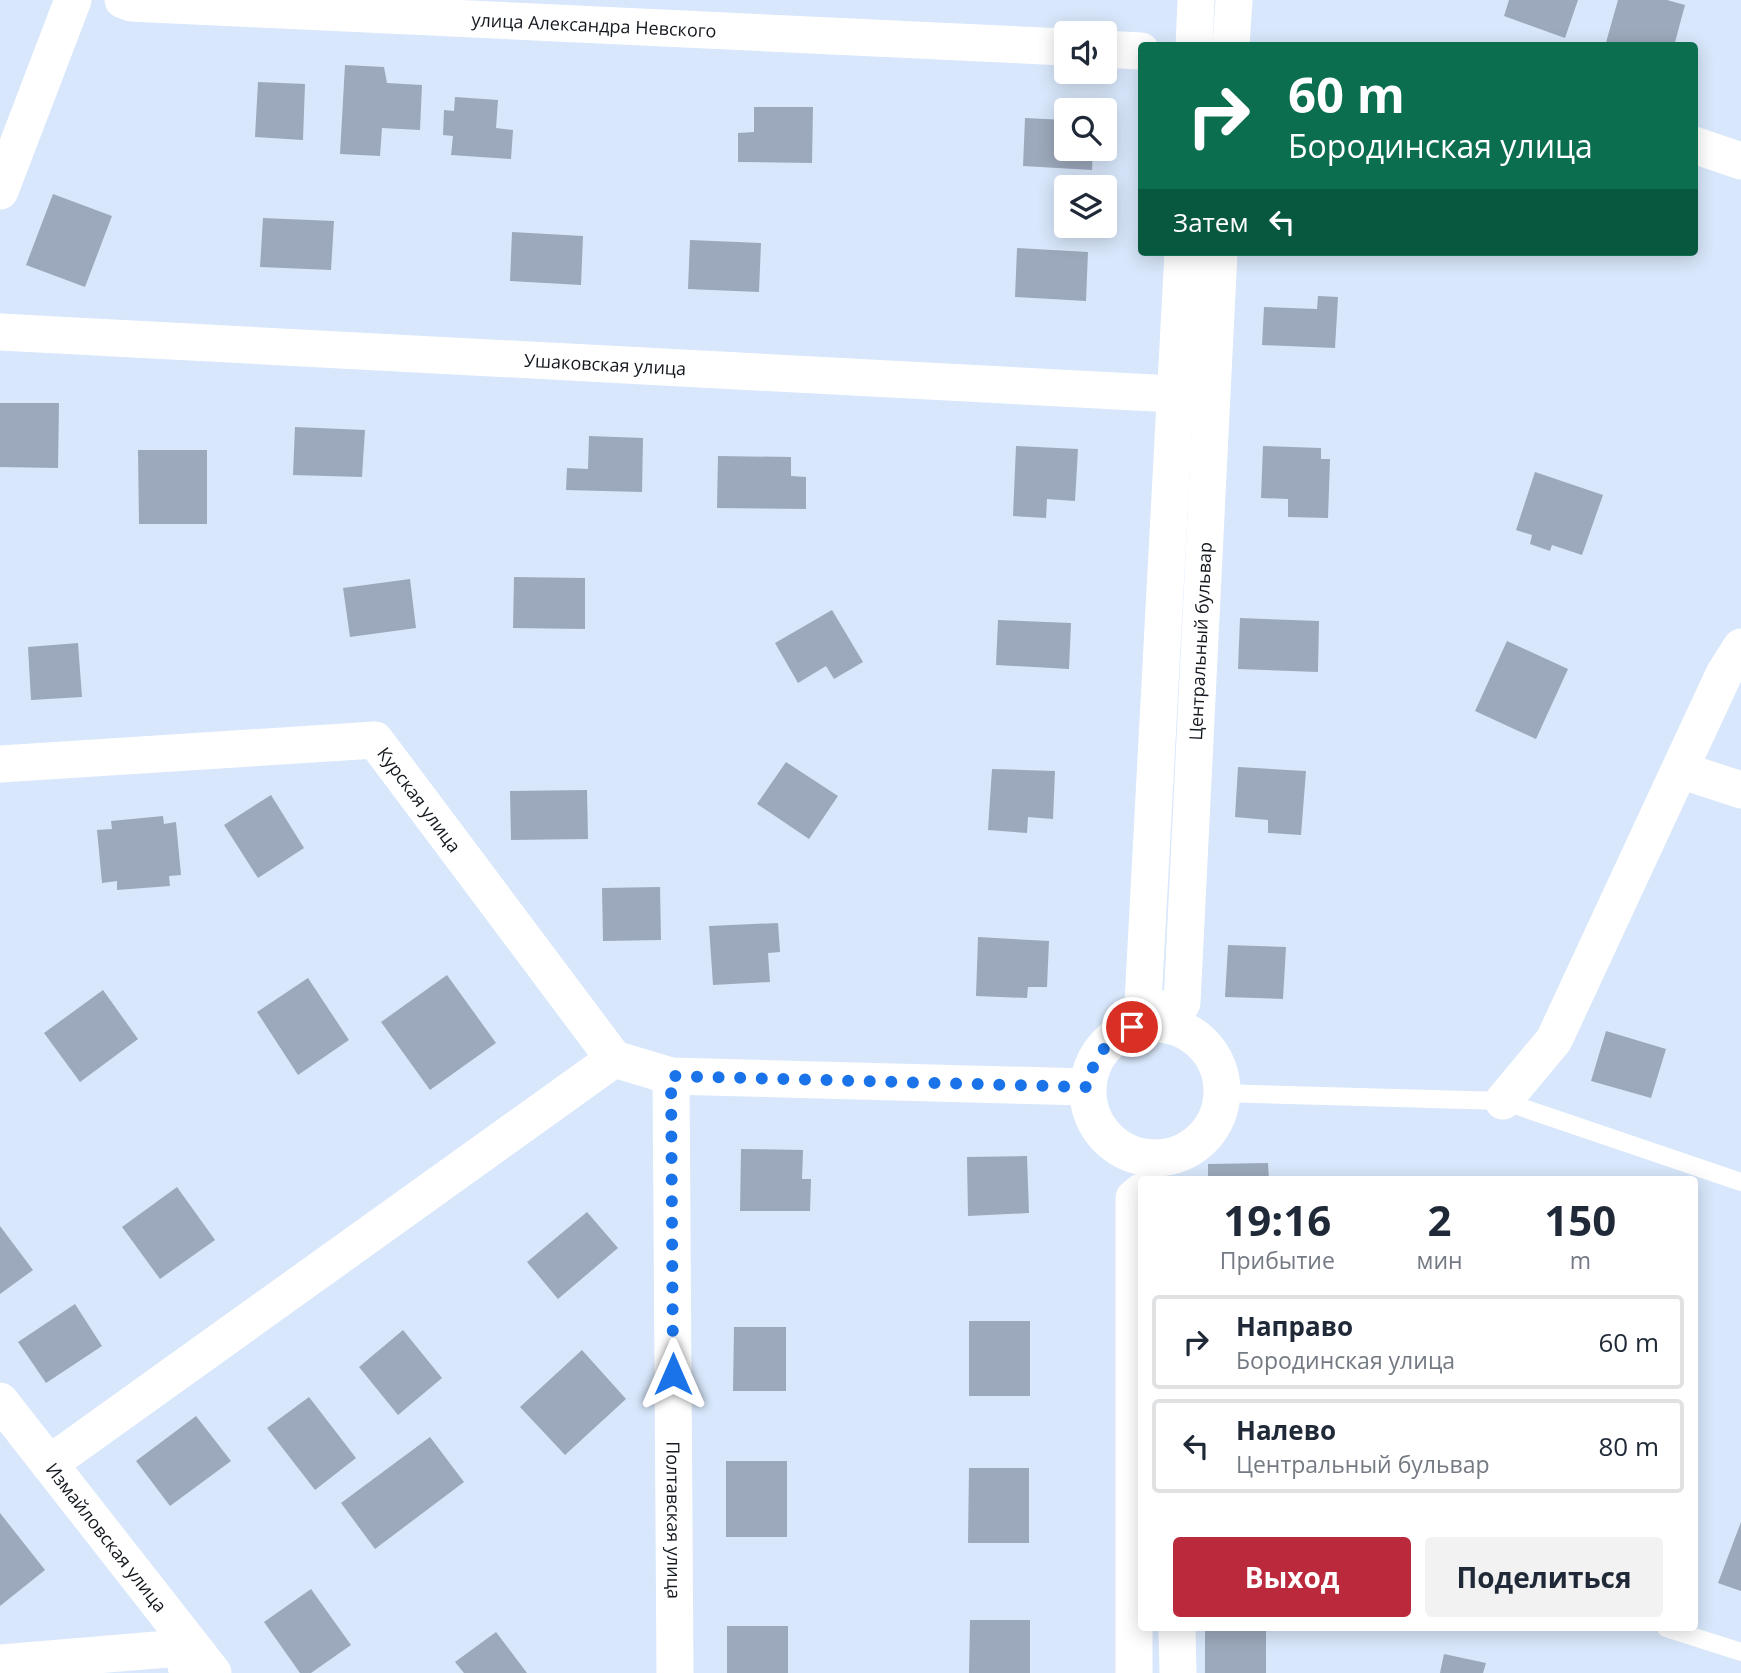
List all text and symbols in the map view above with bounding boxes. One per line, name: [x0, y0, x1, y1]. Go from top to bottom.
street label: улица Александра Невского: [471, 7, 717, 43]
map controls: [1054, 21, 1117, 238]
button: sound: [1054, 21, 1117, 84]
text: 60 m: [1288, 61, 1405, 127]
icon: right: [1173, 70, 1264, 161]
button: search: [1054, 98, 1117, 161]
text: Бородинская улица: [1288, 124, 1593, 167]
button: layers: [1054, 175, 1117, 238]
icon: left: [1263, 203, 1301, 241]
text: Затем: [1173, 204, 1249, 240]
street label: Ушаковская улица: [523, 348, 687, 380]
street label: Центральный бульвар: [1183, 541, 1217, 741]
street label: Курская улица: [372, 742, 467, 857]
pin: [1102, 997, 1162, 1057]
icon: arrive: [1113, 1008, 1151, 1046]
text: 19:16: [1223, 1191, 1331, 1248]
text: 2: [1428, 1191, 1452, 1248]
text: 150: [1544, 1191, 1616, 1248]
text: Прибытие: [1220, 1244, 1335, 1276]
text: мин: [1417, 1244, 1463, 1276]
text: m: [1570, 1244, 1591, 1276]
text: Направо: [1236, 1308, 1353, 1344]
icon: right: [1177, 1323, 1215, 1361]
text: 60 m: [1598, 1324, 1659, 1360]
position arrow: [636, 1337, 710, 1411]
text: Бородинская улица: [1236, 1344, 1455, 1376]
text: Налево: [1236, 1412, 1336, 1448]
icon: left: [1177, 1427, 1215, 1465]
text: 80 m: [1598, 1428, 1659, 1464]
street label: Полтавская улица: [661, 1441, 687, 1599]
text: Центральный бульвар: [1236, 1448, 1490, 1480]
street label: Измайловская улица: [41, 1458, 173, 1617]
button: Выход: [1173, 1537, 1411, 1617]
button: Поделиться: [1425, 1537, 1663, 1617]

